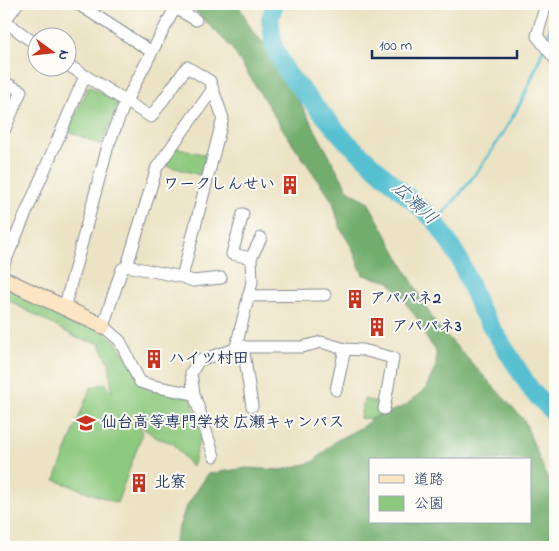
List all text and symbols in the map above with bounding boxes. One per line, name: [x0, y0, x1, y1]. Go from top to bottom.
north arrow: [28, 28, 78, 78]
scale bar: [372, 28, 516, 60]
text: 100 m: [379, 35, 412, 57]
text: N: [52, 48, 74, 62]
place label: ワークしんせい: [163, 173, 275, 197]
building icon: ワークしんせい: [279, 174, 301, 196]
water label: 広瀬川: [385, 176, 443, 232]
place label: アパパネ2: [370, 287, 441, 311]
building icon: アパパネ2: [344, 288, 366, 310]
place label: アパパネ3: [392, 315, 462, 339]
building icon: アパパネ3: [366, 316, 388, 338]
place label: ハイツ村田: [169, 347, 249, 371]
building icon: ハイツ村田: [143, 348, 165, 370]
place label: 仙台高等専門学校 広瀬キャンパス: [101, 411, 344, 435]
school or university icon: 仙台高等専門学校 広瀬キャンパス: [75, 412, 97, 434]
legend: [369, 458, 532, 524]
text: 道路: [414, 469, 444, 491]
place label: 北寮: [154, 471, 186, 495]
building icon: 北寮: [128, 472, 150, 494]
text: 公園: [414, 493, 444, 515]

